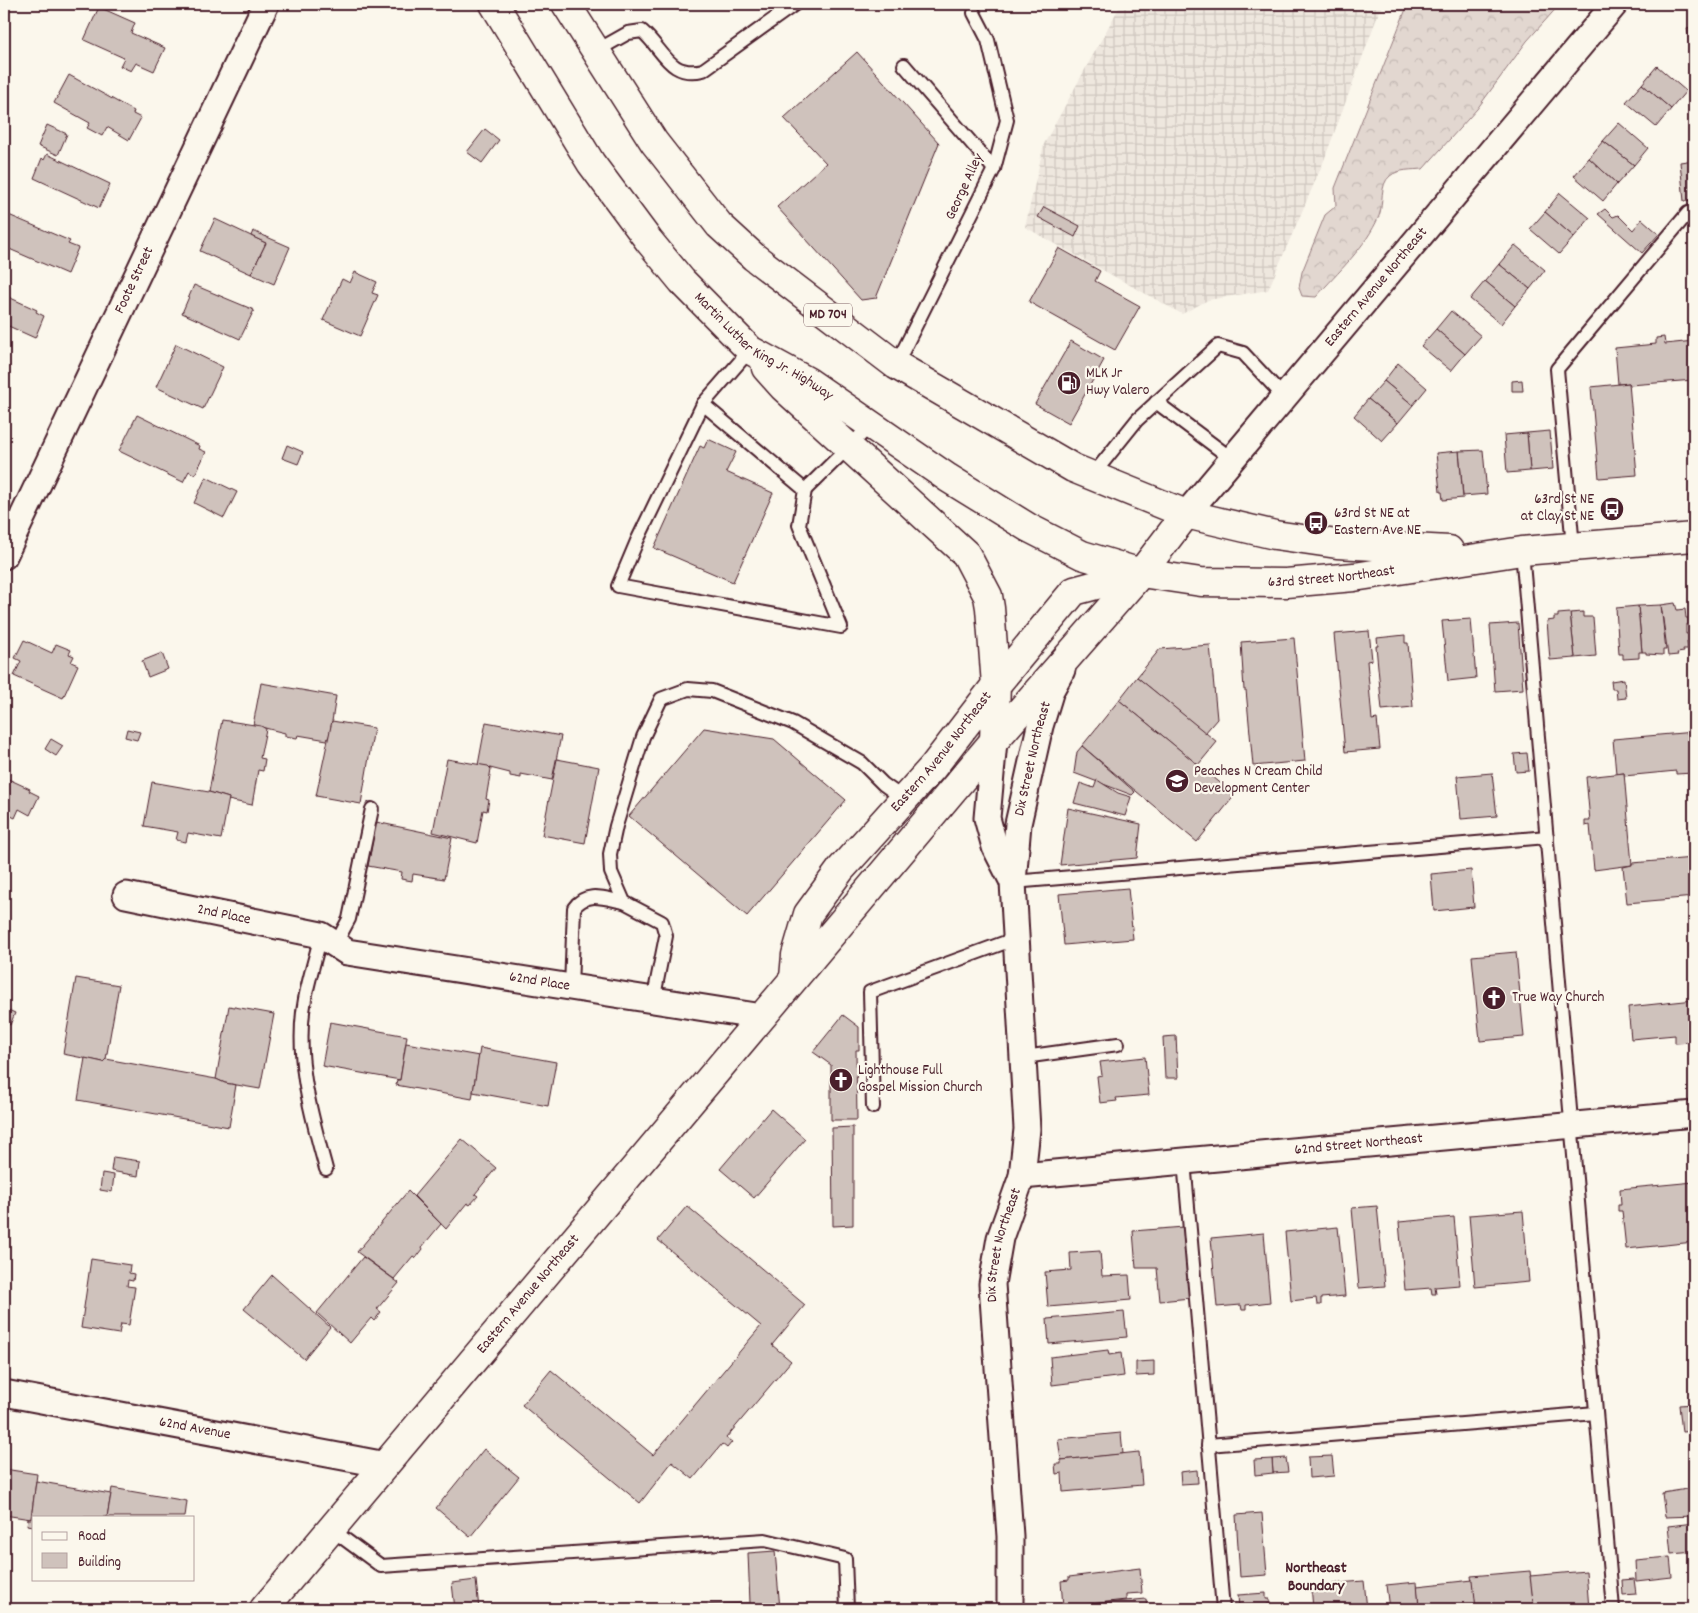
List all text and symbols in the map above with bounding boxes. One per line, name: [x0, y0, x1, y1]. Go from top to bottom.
street label: George Alley: [940, 149, 990, 224]
street label: Eastern Avenue Northeast: [1320, 222, 1434, 352]
street label: Foote Street: [109, 243, 160, 318]
street label: Martin Luther King Jr. Highway: [688, 288, 838, 407]
road number: MD 704: [804, 304, 852, 326]
place label: MLK Jr Hwy Valero: [1086, 363, 1150, 402]
fuel station icon: MLK Jr Hwy Valero: [1056, 370, 1082, 396]
place label: 63rd St NE at Clay St NE: [1521, 489, 1594, 528]
bus stop icon: 63rd St NE at Clay St NE: [1599, 496, 1625, 522]
place label: 63rd St NE at Eastern Ave NE: [1334, 503, 1421, 542]
bus stop icon: 63rd St NE at Eastern Ave NE: [1303, 510, 1329, 536]
street label: 63rd Street Northeast: [1268, 560, 1397, 594]
street label: Eastern Avenue Northeast: [886, 687, 998, 818]
street label: Dix Street Northeast: [1009, 698, 1058, 818]
place label: Peaches N Cream Child Development Center: [1194, 761, 1323, 800]
school or university icon: Peaches N Cream Child Development Center: [1164, 768, 1190, 794]
street label: 2nd Place: [195, 899, 253, 931]
street label: 62nd Place: [507, 967, 572, 998]
church icon: True Way Church: [1481, 985, 1507, 1011]
place label: True Way Church: [1512, 987, 1605, 1009]
place label: Lighthouse Full Gospel Mission Church: [858, 1060, 982, 1099]
church icon: Lighthouse Full Gospel Mission Church: [828, 1067, 854, 1093]
street label: 62nd Street Northeast: [1293, 1128, 1424, 1162]
street label: Dix Street Northeast: [981, 1185, 1028, 1303]
street label: Eastern Avenue Northeast: [472, 1229, 586, 1359]
street label: 62nd Avenue: [157, 1411, 233, 1447]
legend: [32, 1516, 195, 1580]
text: Road: [78, 1526, 106, 1548]
text: Building: [78, 1552, 121, 1574]
district label: Northeast Boundary: [1285, 1557, 1347, 1598]

